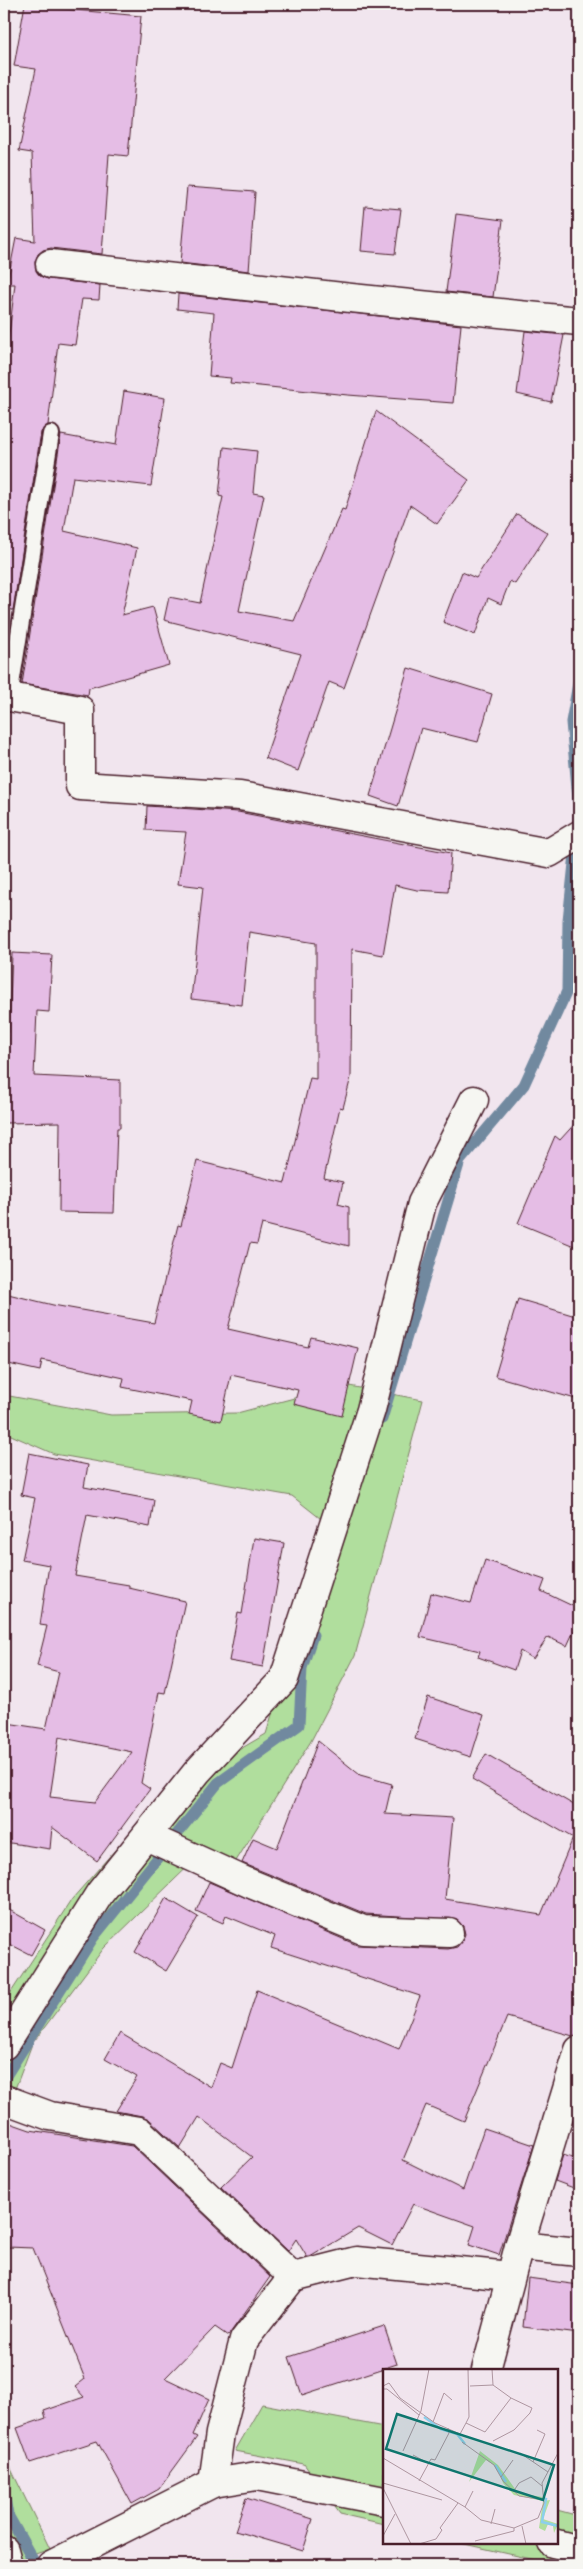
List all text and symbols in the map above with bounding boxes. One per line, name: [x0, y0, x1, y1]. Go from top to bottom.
inset map: [383, 2369, 558, 2544]

